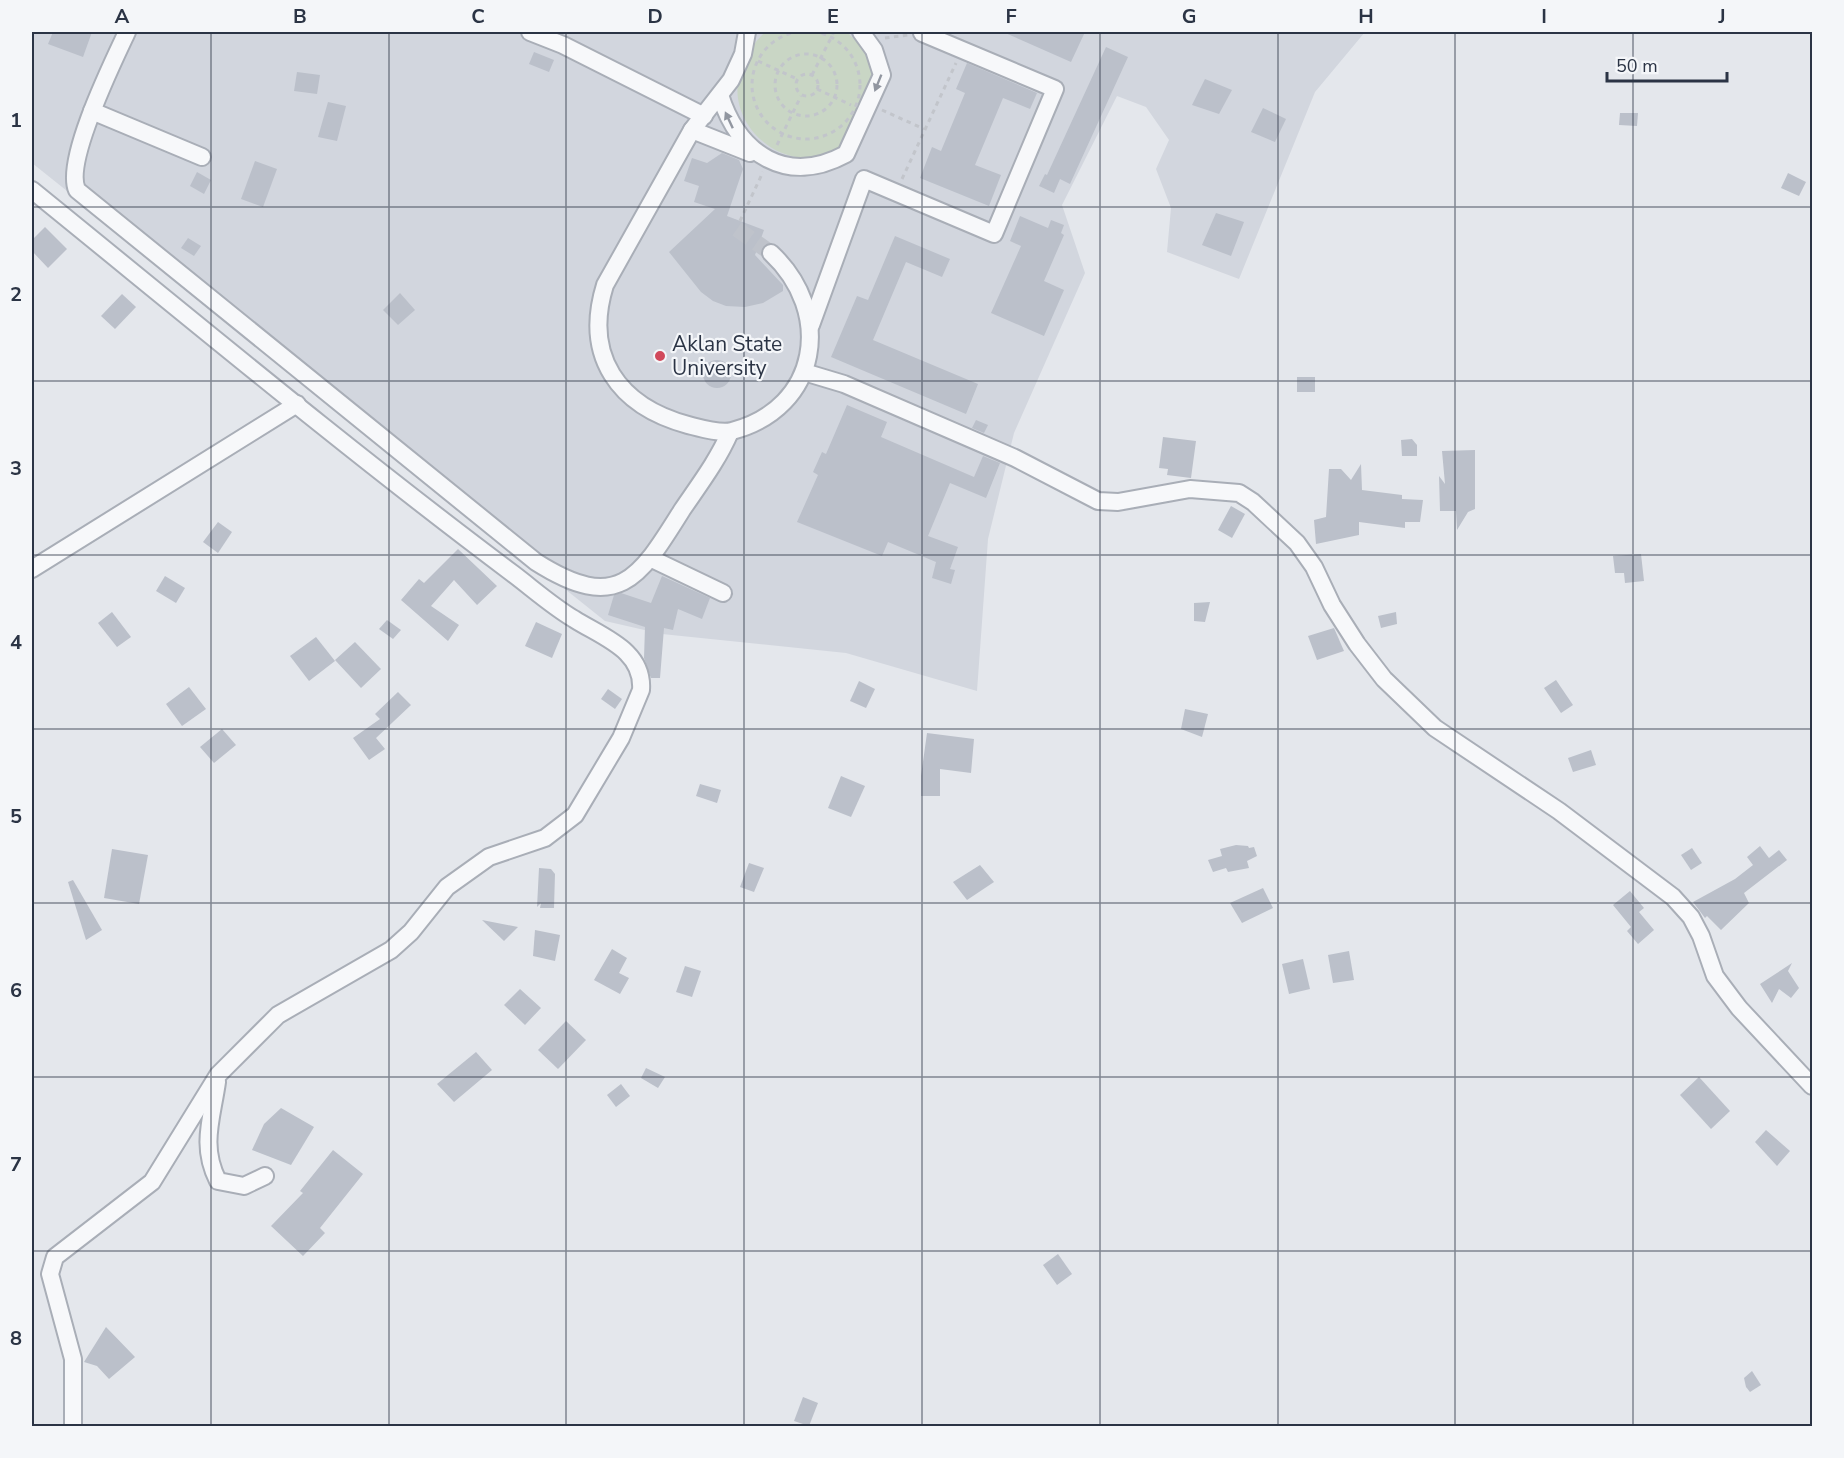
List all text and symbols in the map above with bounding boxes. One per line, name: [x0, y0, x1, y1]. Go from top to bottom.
text: A: [115, 3, 130, 30]
text: B: [293, 3, 307, 30]
text: C: [471, 3, 485, 30]
text: D: [647, 3, 663, 30]
text: E: [827, 3, 839, 30]
text: F: [1005, 3, 1017, 30]
text: G: [1182, 3, 1196, 30]
text: H: [1358, 3, 1374, 30]
text: I: [1541, 3, 1547, 30]
text: J: [1717, 3, 1726, 30]
scale bar: [1607, 45, 1727, 83]
text: 50 m: [1616, 54, 1658, 78]
one-way arrow: [873, 75, 883, 93]
text: 1: [10, 107, 22, 134]
one-way arrow: [725, 111, 734, 128]
text: 2: [10, 281, 22, 308]
place label: Aklan State University: [672, 330, 782, 382]
marker: Aklan State University: [653, 349, 667, 363]
text: 3: [10, 455, 22, 482]
text: 4: [10, 629, 22, 656]
text: 5: [10, 803, 22, 830]
text: 6: [10, 977, 22, 1004]
text: 7: [10, 1151, 22, 1178]
text: 8: [10, 1325, 22, 1352]

